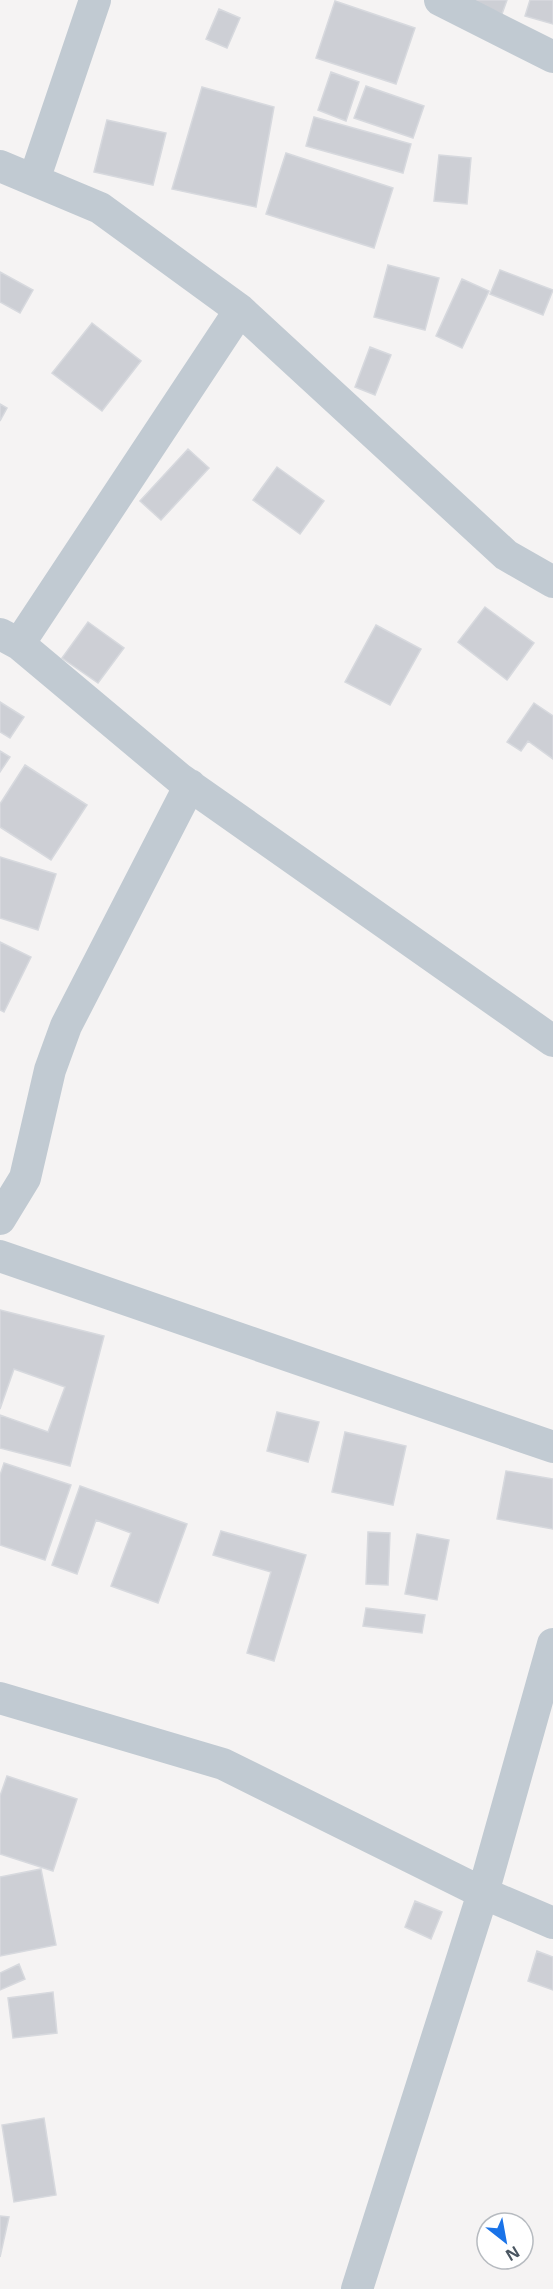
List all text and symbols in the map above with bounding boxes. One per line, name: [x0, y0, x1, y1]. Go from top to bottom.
north arrow: [475, 2211, 535, 2271]
text: N: [501, 2241, 524, 2267]

